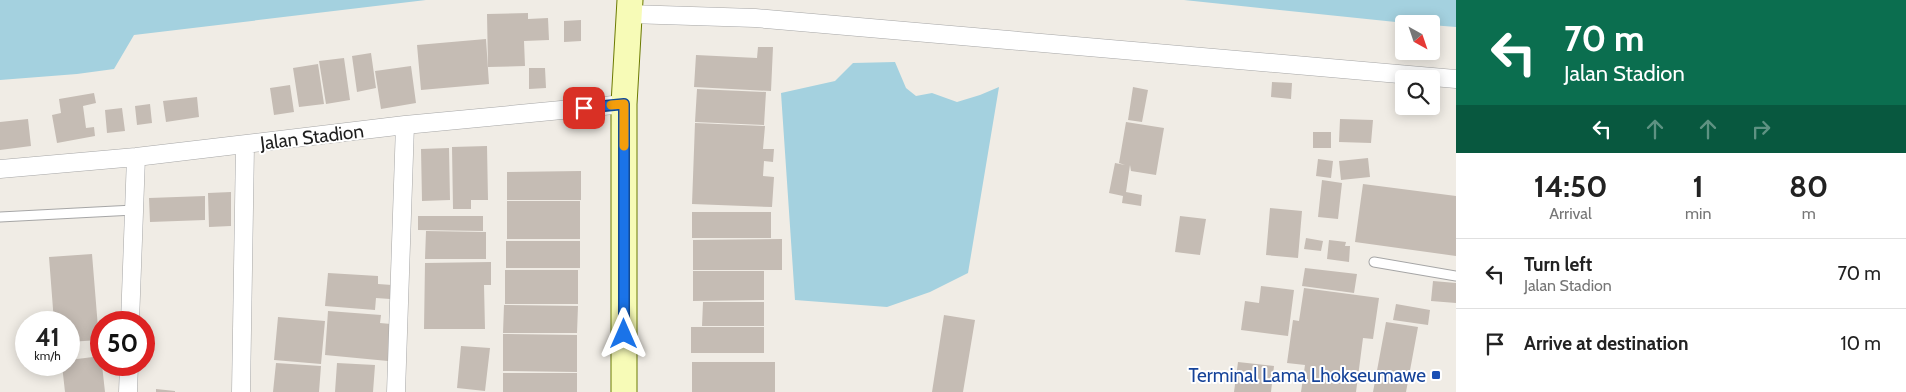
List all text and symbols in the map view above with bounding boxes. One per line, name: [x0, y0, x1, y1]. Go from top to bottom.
north arrow: [1395, 15, 1440, 60]
map controls: [1395, 15, 1440, 115]
text: 70 m: [1564, 17, 1645, 60]
icon: left: [1481, 20, 1546, 85]
text: Jalan Stadion: [1564, 60, 1685, 87]
button: search: [1395, 70, 1440, 115]
pin: [563, 87, 605, 129]
icon: arrive: [570, 94, 598, 122]
icon: left: [1588, 115, 1616, 143]
icon: ahead: [1641, 115, 1669, 143]
icon: ahead: [1694, 115, 1722, 143]
icon: right: [1747, 115, 1775, 143]
street label: Jalan Stadion: [258, 119, 365, 155]
text: 14:50: [1534, 168, 1607, 205]
text: 1: [1693, 168, 1704, 205]
text: 80: [1789, 168, 1828, 205]
text: Arrival: [1549, 204, 1592, 223]
text: min: [1685, 204, 1711, 223]
text: m: [1802, 204, 1816, 223]
text: Turn left: [1524, 253, 1592, 276]
icon: left: [1481, 260, 1509, 288]
text: 70 m: [1837, 262, 1881, 285]
text: Jalan Stadion: [1524, 276, 1612, 295]
position arrow: [597, 307, 649, 359]
speed limit sign: 50: [90, 311, 155, 376]
text: 41: [35, 322, 60, 352]
icon: arrive: [1481, 330, 1509, 358]
text: Arrive at destination: [1524, 332, 1688, 355]
text: 10 m: [1841, 332, 1881, 355]
text: km/h: [34, 348, 61, 363]
place label: Terminal Lama Lhokseumawe: [1188, 364, 1426, 387]
marker: Terminal Lama Lhokseumawe: [1430, 369, 1442, 381]

